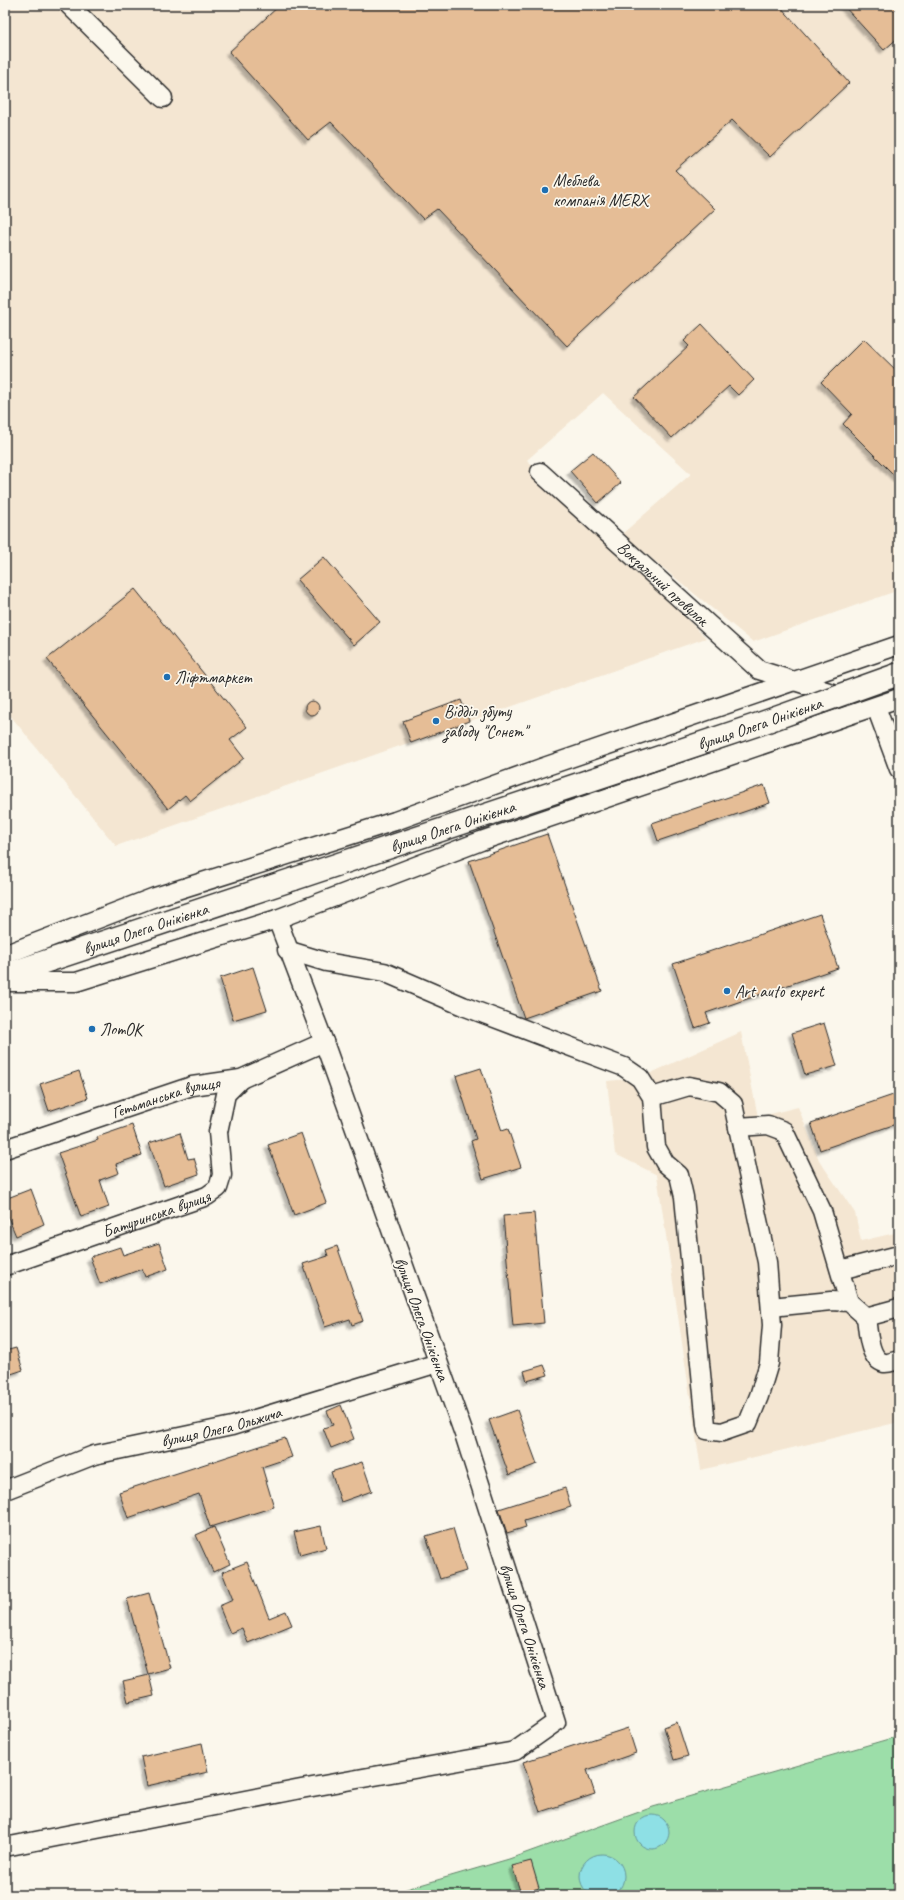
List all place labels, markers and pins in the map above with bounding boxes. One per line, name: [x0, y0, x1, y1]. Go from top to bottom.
place label: Меблева компанія MERX: [553, 170, 650, 211]
marker: Меблева компанія MERX: [540, 185, 550, 195]
place label: Ліфтмаркет: [175, 667, 253, 688]
marker: Ліфтмаркет: [162, 672, 172, 682]
place label: Відділ збуту заводу "Сонет": [442, 701, 531, 743]
marker: Відділ збуту заводу "Сонет": [431, 716, 441, 726]
place label: Art auto expert: [735, 981, 826, 1002]
marker: Art auto expert: [722, 986, 732, 996]
place label: ЛотОК: [100, 1019, 144, 1040]
marker: ЛотОК: [87, 1024, 97, 1034]

